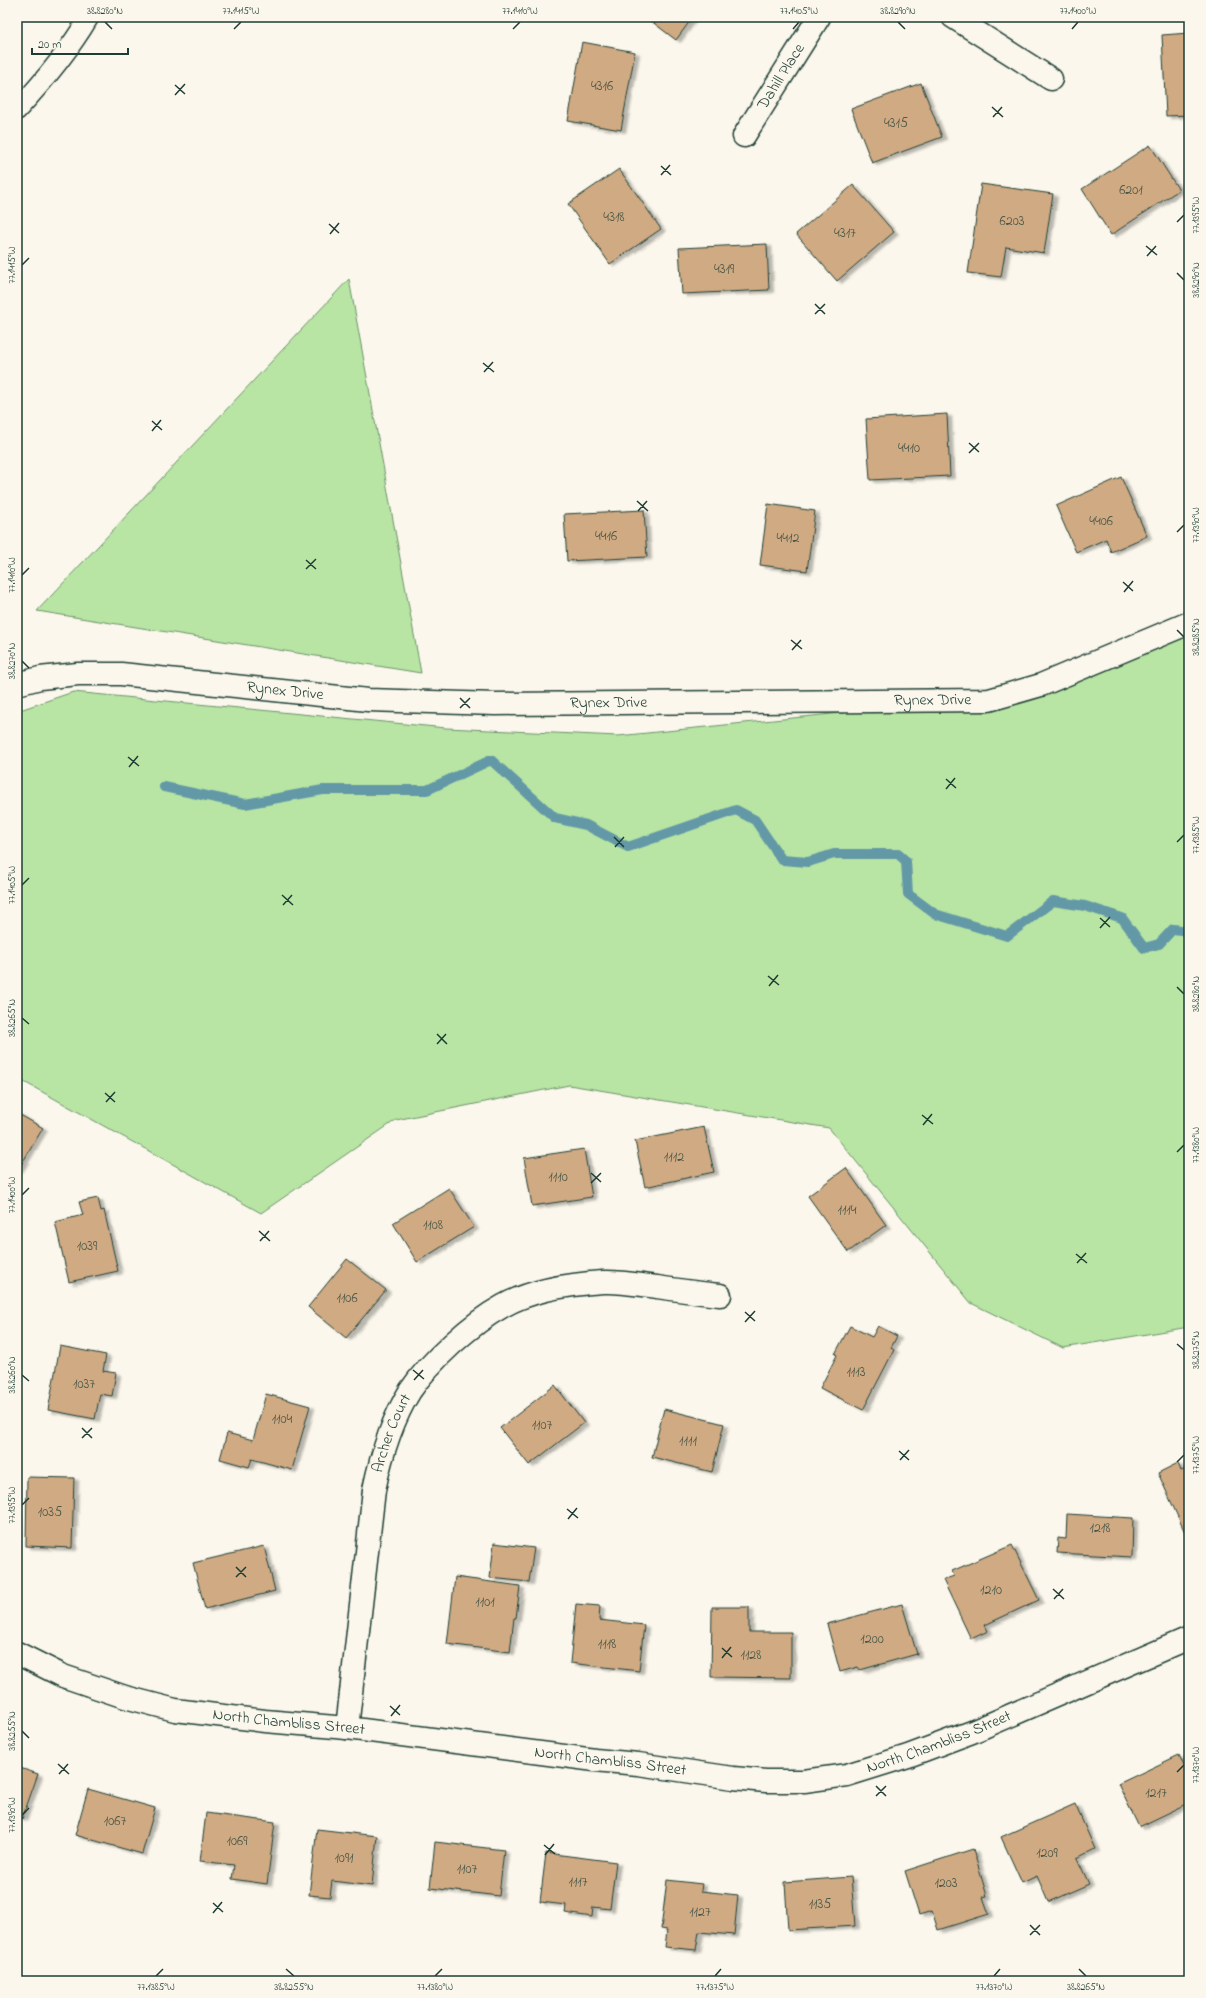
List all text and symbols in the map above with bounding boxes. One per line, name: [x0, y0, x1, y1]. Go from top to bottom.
text: 38.8280°N: [87, 4, 123, 19]
text: 77.1415°W: [223, 4, 260, 19]
text: 77.1410°W: [502, 4, 538, 19]
text: 77.1405°W: [780, 4, 818, 19]
text: 38.8290°N: [880, 4, 916, 19]
text: 77.1400°W: [1060, 4, 1097, 19]
scale bar: [32, 30, 128, 56]
text: 20 m: [38, 36, 61, 54]
street label: Dahill Place: [751, 38, 812, 115]
house number: 4316: [591, 76, 613, 97]
house number: 4315: [884, 113, 908, 134]
house number: 6201: [1119, 180, 1143, 201]
text: 77.1395°W: [1189, 196, 1204, 233]
house number: 4318: [603, 207, 625, 228]
house number: 6203: [1000, 211, 1025, 232]
house number: 4317: [834, 223, 856, 244]
text: 77.1415°W: [5, 246, 20, 283]
house number: 4319: [714, 259, 735, 280]
text: 38.8290°N: [1189, 262, 1204, 298]
house number: 4410: [898, 438, 920, 459]
text: 77.1390°W: [1189, 507, 1204, 543]
house number: 4406: [1089, 511, 1113, 532]
house number: 4416: [595, 526, 617, 547]
house number: 4412: [777, 528, 800, 549]
text: 77.1410°W: [5, 557, 20, 593]
text: 38.8285°N: [1189, 618, 1204, 656]
text: 38.8270°N: [5, 642, 20, 679]
street label: Rynex Drive: [245, 675, 326, 707]
street label: Rynex Drive: [894, 688, 972, 713]
street label: Rynex Drive: [570, 691, 648, 715]
text: 77.1385°W: [1189, 816, 1204, 854]
text: 77.1405°W: [5, 866, 20, 904]
text: 38.8280°N: [1189, 976, 1204, 1012]
text: 38.8265°N: [5, 999, 20, 1037]
text: 77.1380°W: [1189, 1127, 1204, 1163]
house number: 1112: [664, 1147, 684, 1168]
house number: 1110: [548, 1167, 568, 1188]
text: 77.1400°W: [5, 1176, 20, 1213]
house number: 1114: [837, 1200, 857, 1221]
house number: 1108: [423, 1215, 443, 1236]
house number: 1039: [77, 1236, 98, 1257]
house number: 1106: [336, 1288, 358, 1309]
text: 38.8275°N: [1189, 1331, 1204, 1369]
text: 38.8260°N: [5, 1356, 20, 1393]
house number: 1113: [846, 1362, 866, 1383]
house number: 1037: [73, 1374, 95, 1395]
street label: Archer Court: [366, 1389, 418, 1475]
house number: 1104: [272, 1409, 293, 1430]
house number: 1107: [532, 1415, 553, 1436]
house number: 1111: [679, 1431, 697, 1452]
text: 77.1375°W: [1189, 1436, 1204, 1474]
text: 77.1395°W: [5, 1486, 20, 1523]
house number: 1035: [38, 1502, 62, 1523]
house number: 1218: [1089, 1518, 1111, 1539]
house number: 1210: [980, 1580, 1002, 1601]
house number: 1101: [475, 1592, 495, 1613]
house number: 1200: [860, 1629, 884, 1650]
house number: 1118: [598, 1634, 616, 1655]
house number: 1128: [740, 1645, 762, 1666]
street label: North Chambliss Street: [211, 1703, 367, 1742]
street label: North Chambliss Street: [864, 1704, 1016, 1780]
text: 38.8255°N: [5, 1711, 20, 1751]
street label: North Chambliss Street: [533, 1740, 689, 1783]
text: 77.1370°W: [1189, 1747, 1204, 1783]
house number: 1217: [1145, 1783, 1167, 1804]
text: 77.1390°W: [5, 1797, 20, 1833]
house number: 1067: [104, 1811, 126, 1832]
house number: 1069: [227, 1831, 248, 1852]
house number: 1209: [1036, 1843, 1059, 1864]
house number: 1091: [334, 1848, 354, 1869]
house number: 1107: [457, 1859, 478, 1880]
house number: 1117: [568, 1872, 588, 1893]
house number: 1203: [934, 1873, 958, 1894]
house number: 1135: [809, 1894, 831, 1915]
house number: 1127: [689, 1902, 711, 1923]
text: 77.1385°W: [137, 1980, 175, 1995]
text: 38.8255°N: [274, 1980, 314, 1995]
text: 77.1380°W: [417, 1980, 453, 1995]
text: 77.1375°W: [696, 1980, 734, 1995]
text: 77.1370°W: [976, 1980, 1012, 1995]
text: 38.8265°N: [1067, 1980, 1105, 1995]

